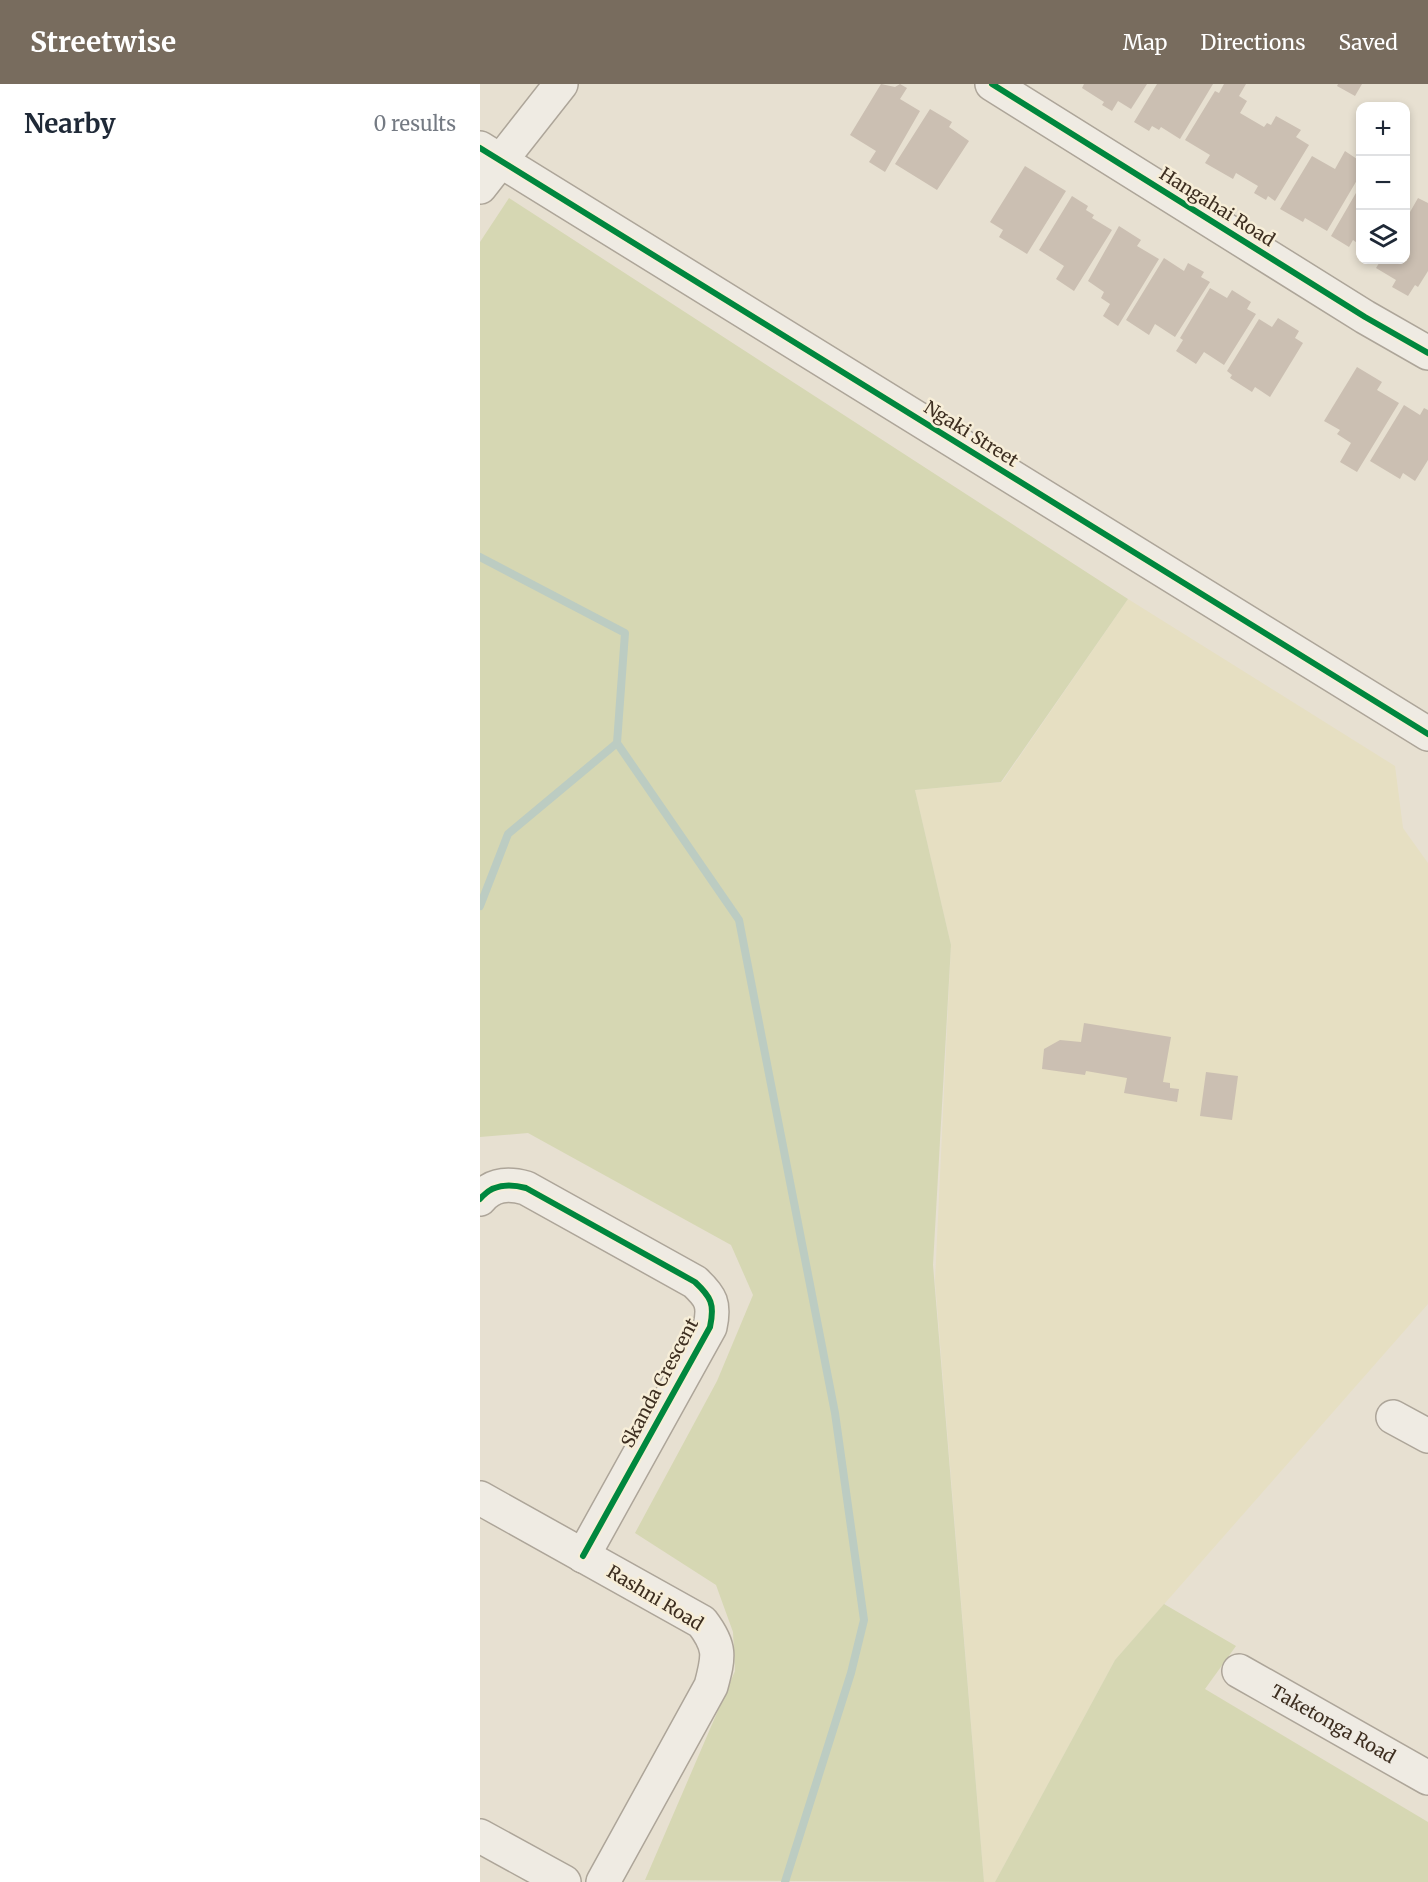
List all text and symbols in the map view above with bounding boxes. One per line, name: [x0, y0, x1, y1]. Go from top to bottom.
text: Streetwise: [30, 24, 176, 60]
text: Map: [1123, 29, 1167, 56]
text: Directions: [1200, 29, 1305, 56]
text: Saved: [1338, 29, 1398, 56]
map controls: [1356, 102, 1410, 264]
button: +: [1356, 102, 1410, 156]
text: Nearby: [24, 107, 116, 140]
text: 0 results: [373, 111, 456, 136]
button: −: [1356, 156, 1410, 210]
street label: Hangahai Road: [1155, 162, 1279, 251]
button: layers: [1356, 210, 1410, 264]
street label: Ngaki Street: [920, 395, 1023, 472]
street label: Skanda Crescent: [616, 1314, 703, 1451]
street label: Rashni Road: [603, 1560, 708, 1635]
street label: Taketonga Road: [1267, 1679, 1400, 1768]

